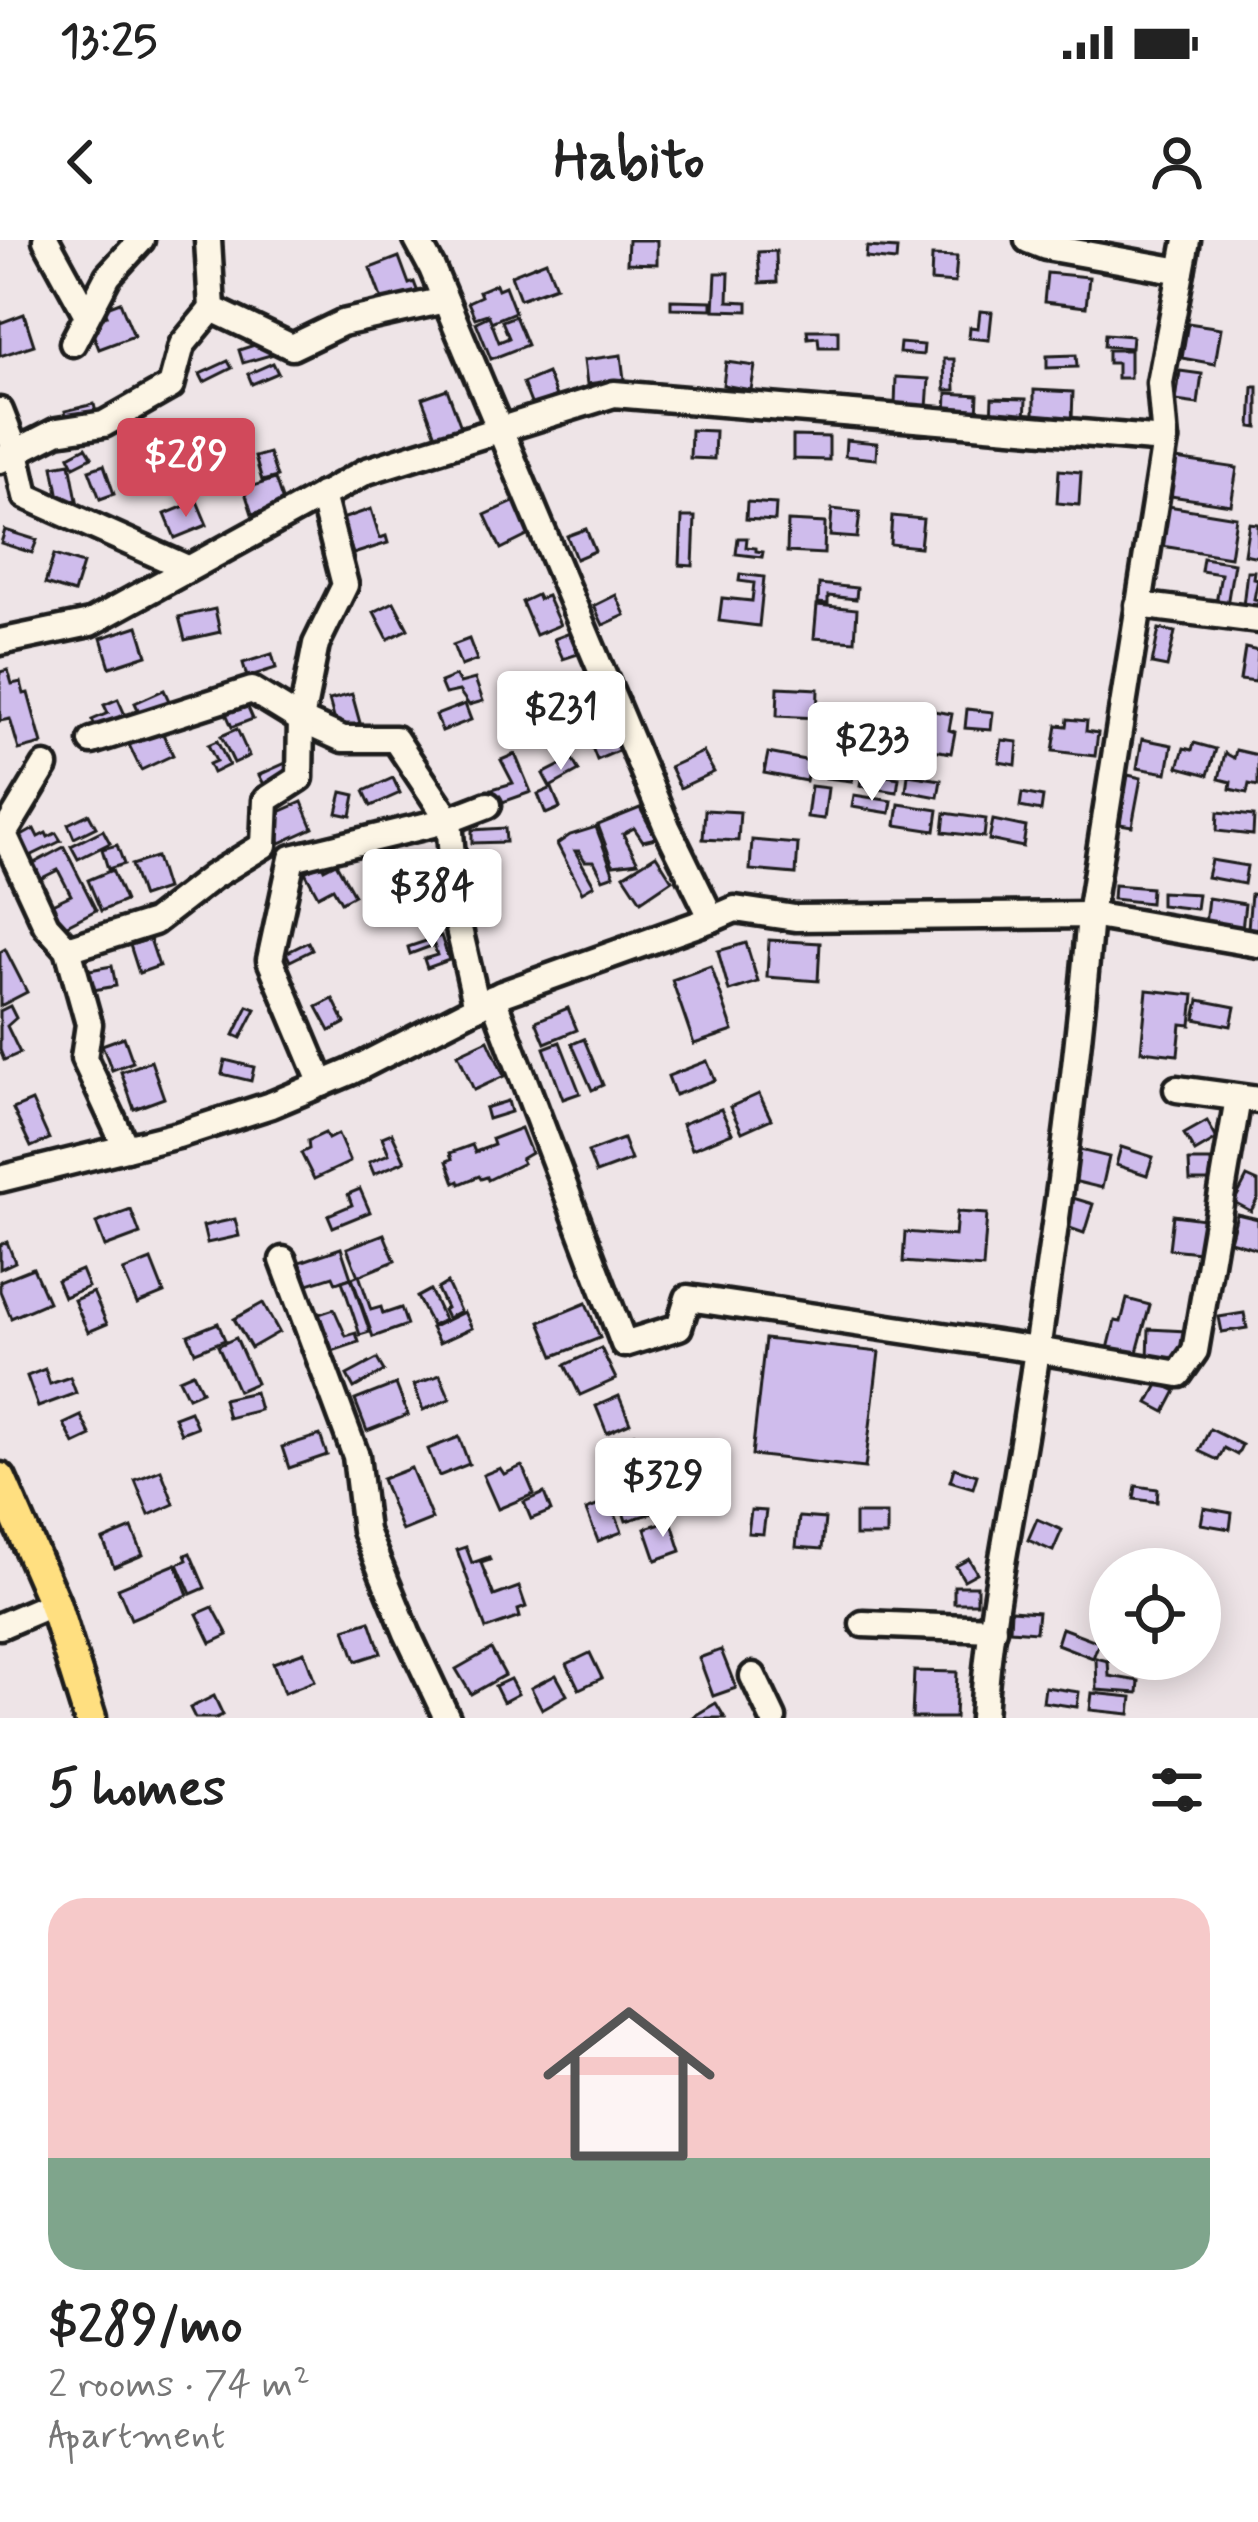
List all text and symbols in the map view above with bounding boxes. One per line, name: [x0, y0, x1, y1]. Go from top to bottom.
text: 13:25: [60, 13, 157, 72]
text: Habito: [553, 127, 705, 198]
icon: back: [48, 129, 114, 195]
icon: person: [1144, 129, 1210, 195]
pin: $289: [115, 418, 257, 520]
text: $289: [144, 431, 228, 482]
pin: $231: [490, 671, 632, 773]
text: $231: [524, 684, 598, 735]
pin: $233: [801, 702, 943, 804]
text: $233: [835, 715, 909, 766]
pin: $384: [361, 849, 503, 951]
text: $384: [390, 862, 474, 913]
pin: $329: [592, 1438, 734, 1540]
text: $329: [622, 1451, 704, 1502]
map controls: [1089, 1548, 1221, 1680]
button: locate: [1089, 1548, 1221, 1680]
text: 5 homes: [48, 1757, 226, 1823]
icon: filters: [1144, 1757, 1210, 1823]
icon: home: [521, 1976, 737, 2192]
text: $289/mo: [48, 2294, 242, 2360]
text: 2 rooms · 74 m²: [48, 2360, 310, 2411]
text: Apartment: [48, 2411, 225, 2462]

